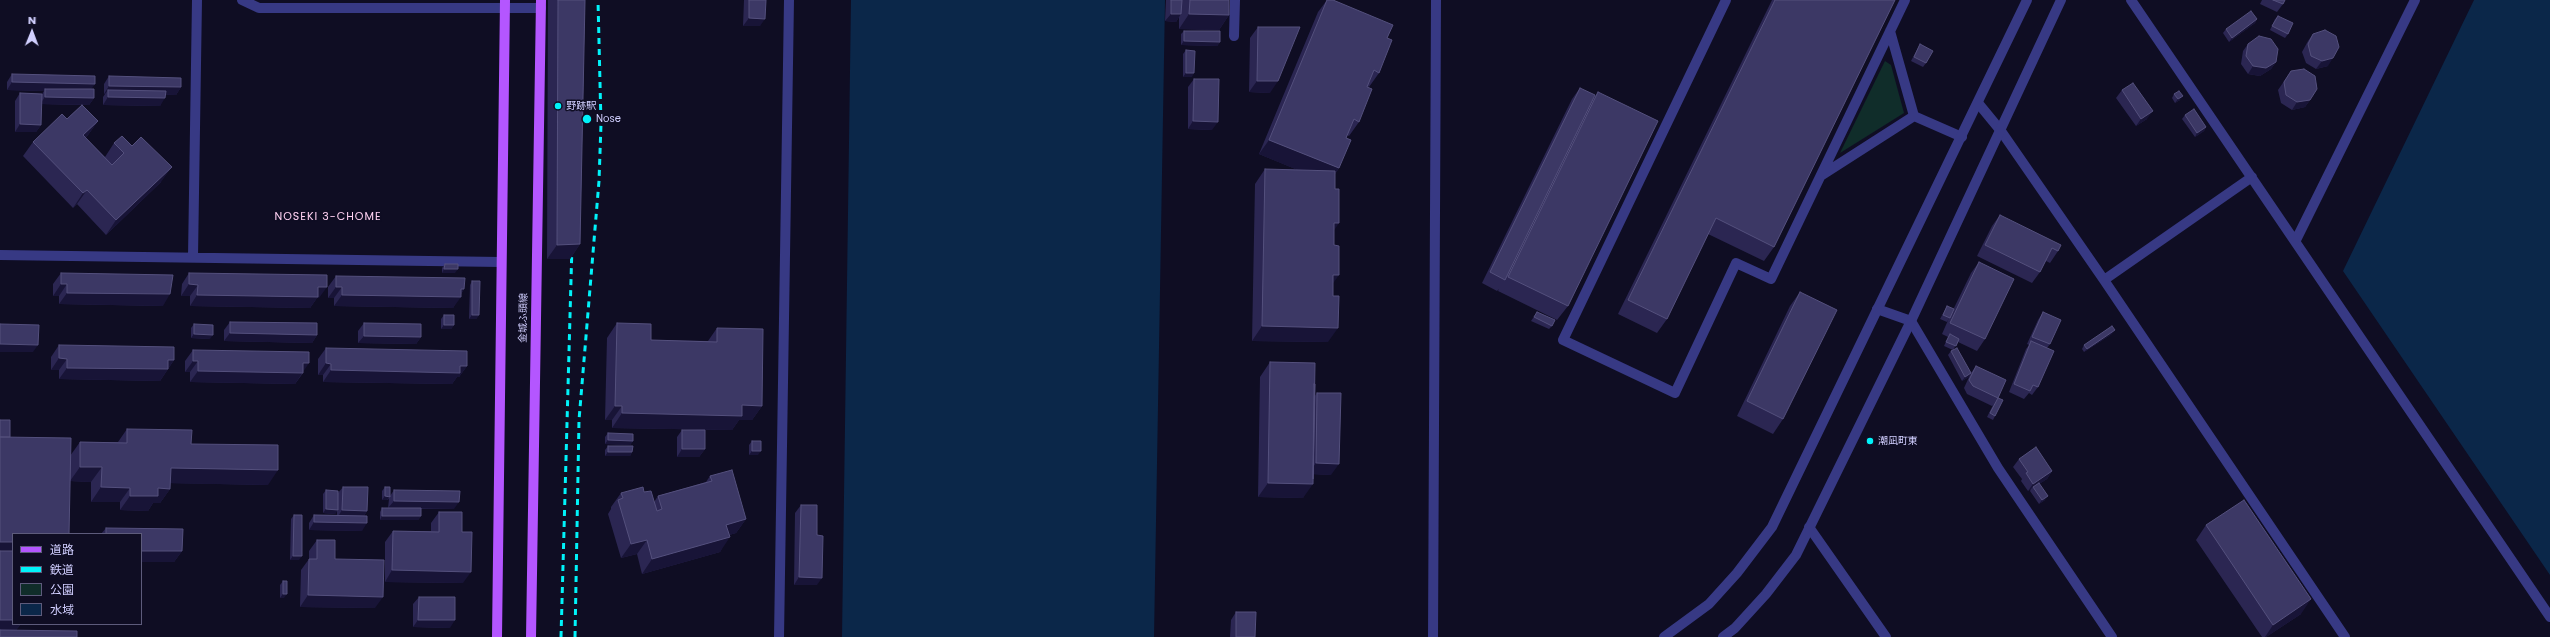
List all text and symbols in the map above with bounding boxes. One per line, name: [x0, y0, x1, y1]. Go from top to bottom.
north arrow: [12, 12, 52, 52]
text: N: [28, 12, 36, 28]
place label: 野跡駅: [566, 100, 596, 112]
marker: 野跡駅: [553, 101, 563, 111]
marker: Nose: [581, 113, 593, 125]
place label: Nose: [596, 113, 621, 125]
district label: NOSEKI 3-CHOME: [274, 210, 382, 224]
street label: 金城ふ頭線: [518, 293, 530, 343]
place label: 潮凪町東: [1878, 435, 1918, 447]
marker: 潮凪町東: [1865, 436, 1875, 446]
legend: [12, 533, 142, 625]
text: 道路: [50, 541, 74, 558]
text: 鉄道: [50, 561, 74, 578]
text: 公園: [50, 581, 74, 598]
text: 水域: [50, 601, 74, 618]

